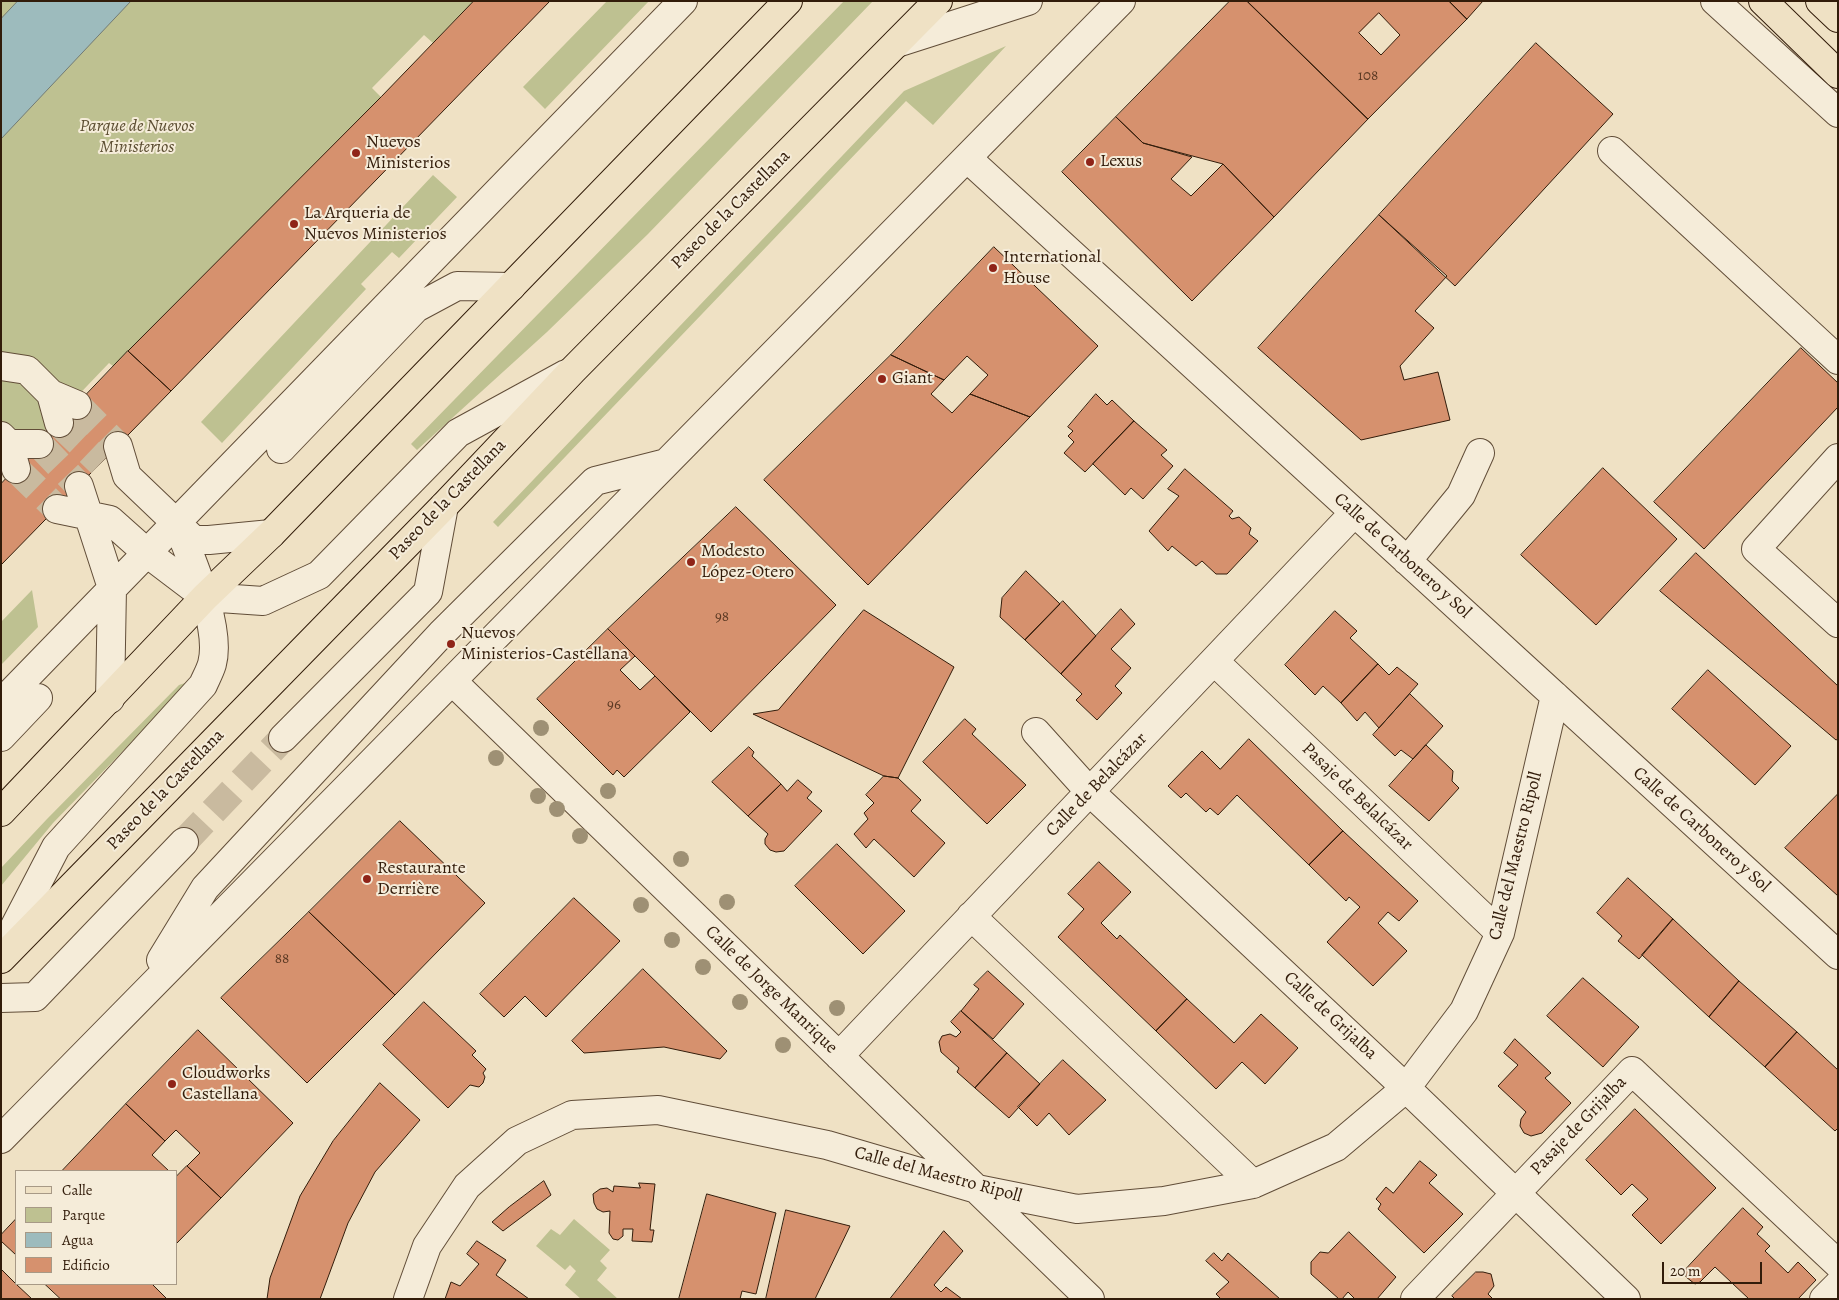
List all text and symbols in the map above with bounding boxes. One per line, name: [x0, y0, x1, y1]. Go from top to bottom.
house number: 108: [1358, 67, 1378, 85]
park label: Parque de Nuevos Ministerios: [79, 116, 195, 158]
place label: Nuevos Ministerios: [366, 132, 450, 174]
street label: Paseo de la Castellana: [667, 146, 795, 274]
marker: Nuevos Ministerios: [350, 147, 362, 159]
place label: Lexus: [1100, 151, 1142, 173]
marker: Lexus: [1084, 156, 1096, 168]
place label: La Arqueria de Nuevos Ministerios: [304, 203, 447, 245]
marker: La Arqueria de Nuevos Ministerios: [288, 218, 300, 230]
place label: International House: [1003, 247, 1101, 290]
marker: International House: [987, 262, 999, 274]
place label: Giant: [892, 368, 933, 390]
marker: Giant: [876, 373, 888, 385]
street label: Paseo de la Castellana: [385, 435, 511, 565]
street label: Calle de Carbonero y Sol: [1329, 489, 1475, 623]
place label: Modesto López-Otero: [701, 541, 794, 584]
marker: Modesto López-Otero: [685, 556, 697, 568]
house number: 98: [715, 608, 729, 626]
place label: Nuevos Ministerios-Castellana: [461, 623, 629, 666]
marker: Nuevos Ministerios-Castellana: [445, 638, 457, 650]
house number: 96: [607, 696, 621, 714]
street label: Paseo de la Castellana: [103, 725, 229, 855]
street label: Calle de Belalcázar: [1042, 728, 1152, 842]
street label: Pasaje de Belalcázar: [1297, 738, 1417, 856]
street label: Calle de Carbonero y Sol: [1628, 763, 1774, 897]
street label: Calle del Maestro Ripoll: [1485, 770, 1547, 942]
place label: Restaurante Derrière: [377, 858, 466, 901]
marker: Restaurante Derrière: [361, 873, 373, 885]
street label: Calle de Jorge Manrique: [700, 921, 842, 1059]
house number: 88: [275, 950, 289, 968]
street label: Calle de Grijalba: [1279, 967, 1381, 1065]
place label: Cloudworks Castellana: [182, 1063, 270, 1106]
street label: Pasaje de Grijalba: [1526, 1072, 1632, 1180]
marker: Cloudworks Castellana: [166, 1078, 178, 1090]
street label: Calle del Maestro Ripoll: [852, 1142, 1024, 1208]
legend: [15, 1170, 178, 1285]
text: Calle: [62, 1180, 92, 1200]
text: Parque: [62, 1205, 105, 1225]
text: Agua: [62, 1230, 93, 1250]
scale bar: [1664, 1252, 1764, 1284]
text: Edificio: [62, 1255, 110, 1275]
text: 20 m: [1670, 1261, 1701, 1281]

